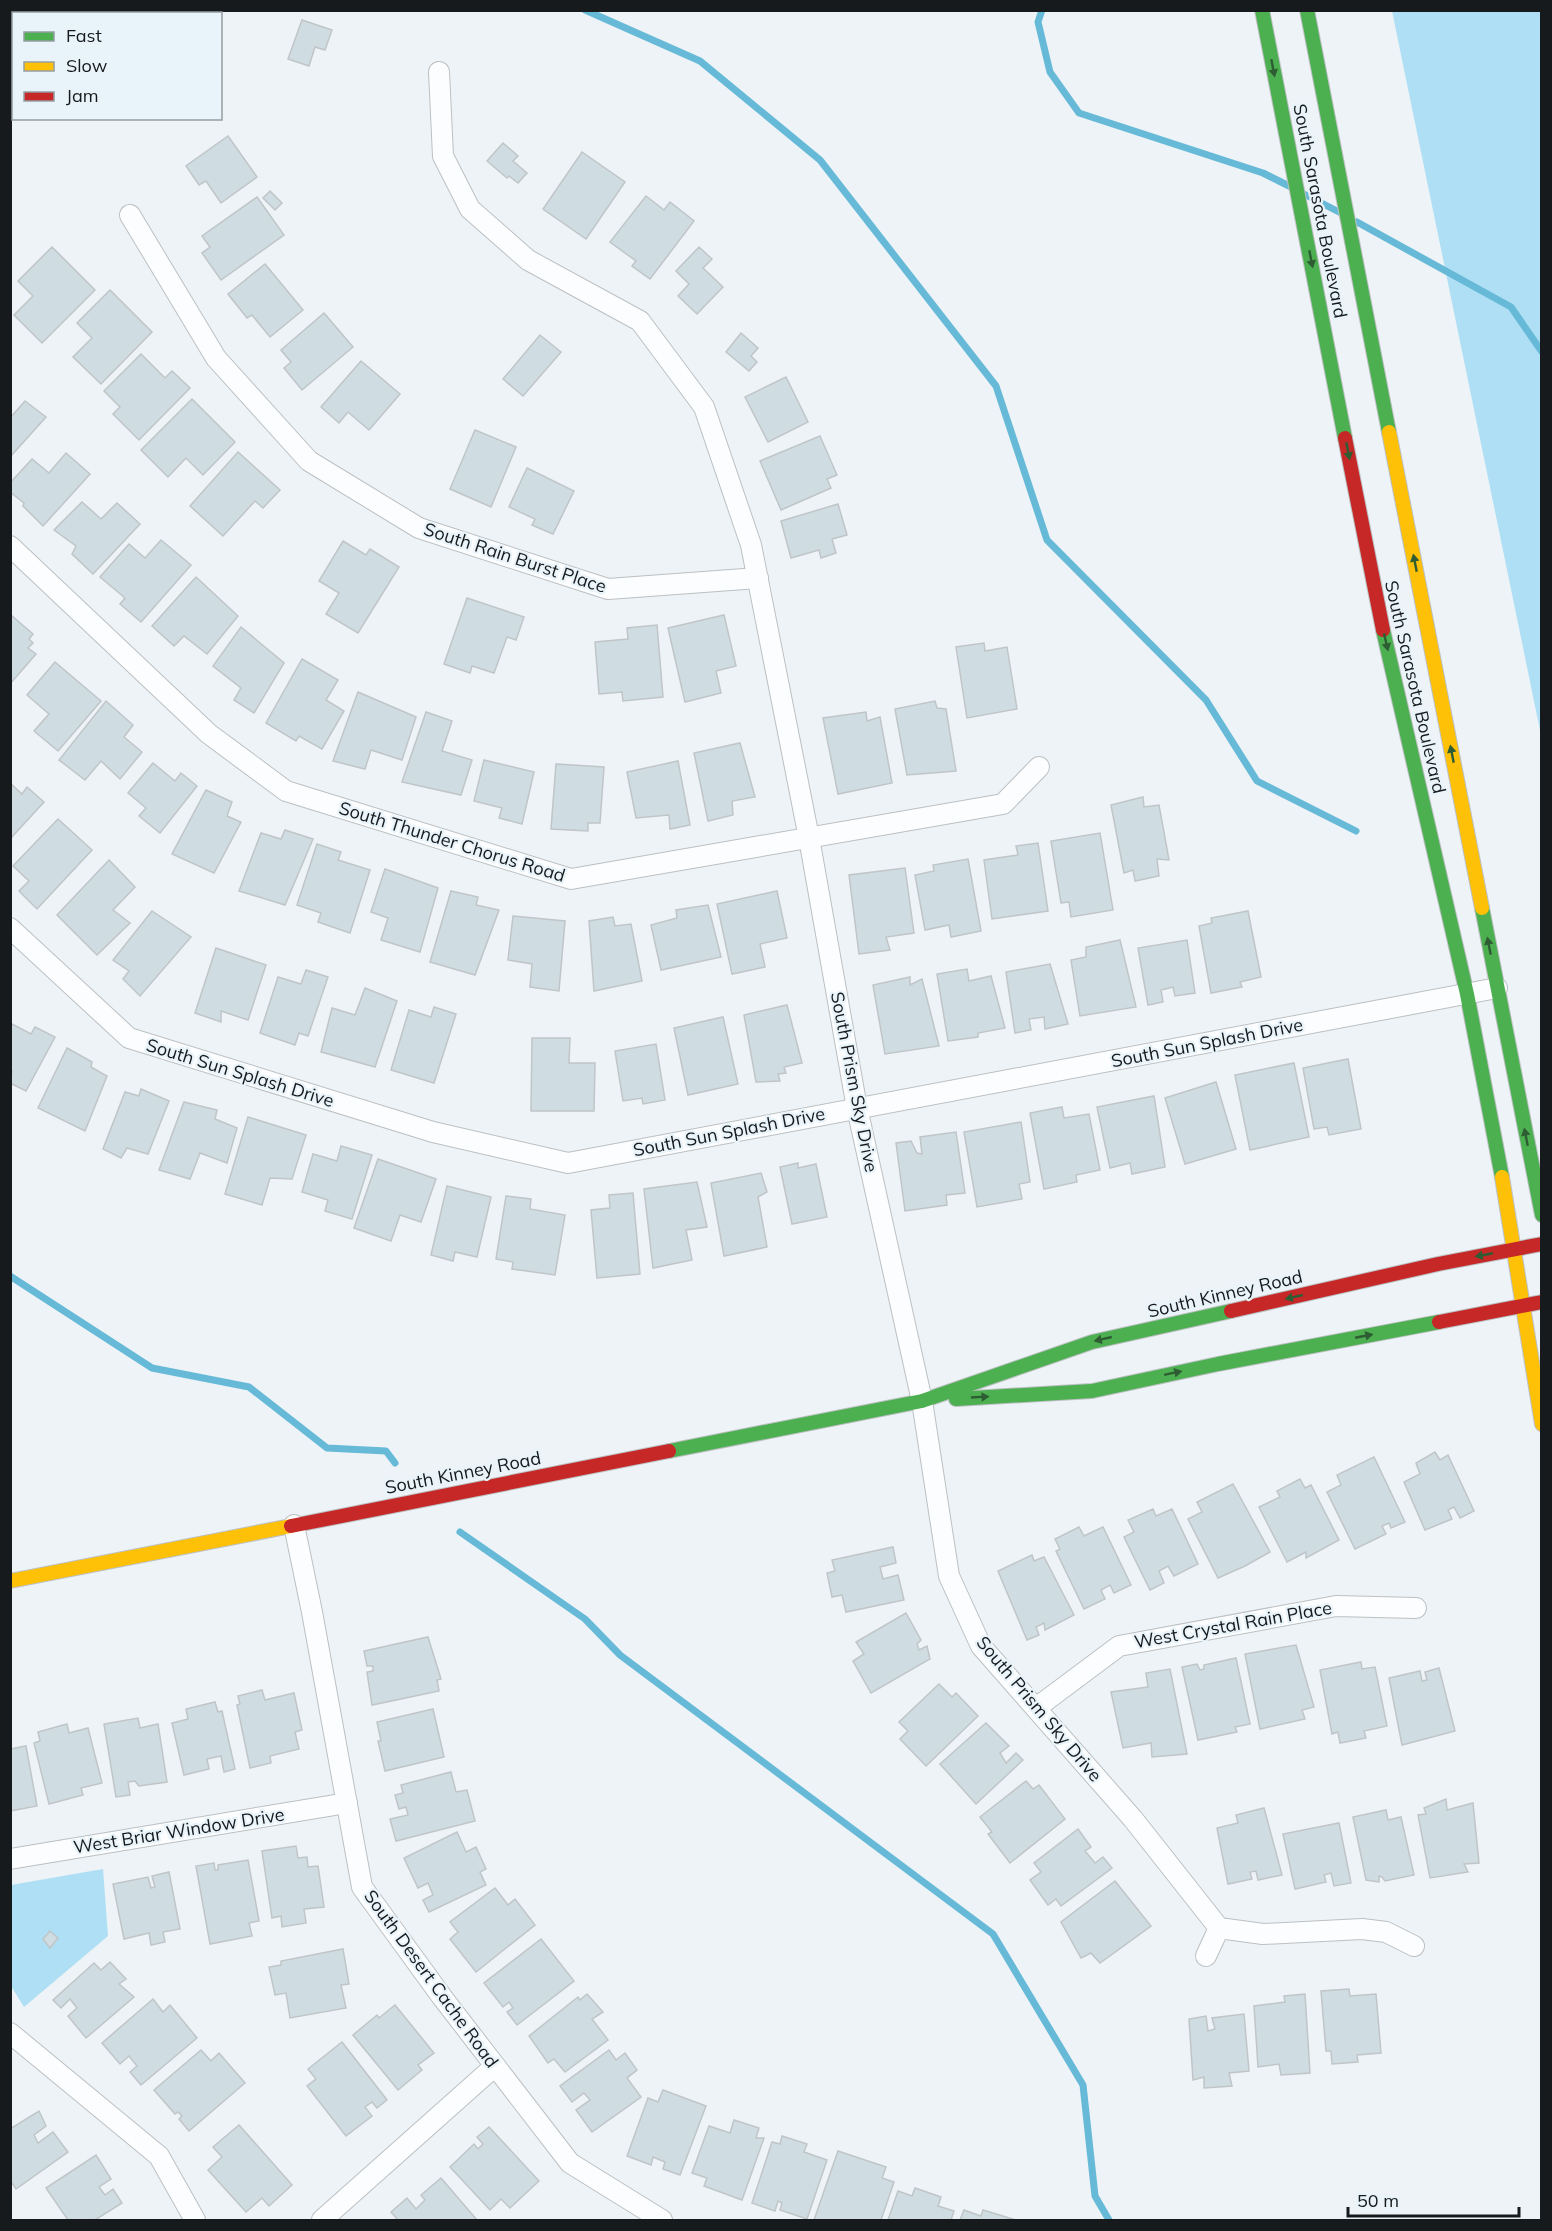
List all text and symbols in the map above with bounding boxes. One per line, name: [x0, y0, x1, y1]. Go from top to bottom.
legend: [12, 12, 222, 120]
text: Fast: [66, 24, 102, 47]
text: Slow: [66, 54, 108, 77]
one-way arrow: [1269, 59, 1278, 78]
text: Jam: [66, 84, 99, 107]
street label: South Sarasota Boulevard: [1288, 102, 1353, 320]
one-way arrow: [1307, 250, 1316, 269]
one-way arrow: [1344, 441, 1353, 460]
street label: South Rain Burst Place: [421, 517, 609, 598]
one-way arrow: [1410, 553, 1419, 572]
street label: South Sarasota Boulevard: [1380, 578, 1451, 796]
one-way arrow: [1382, 633, 1392, 651]
one-way arrow: [1447, 745, 1456, 764]
street label: South Thunder Chorus Road: [336, 796, 568, 887]
one-way arrow: [1484, 936, 1493, 955]
street label: South Prism Sky Drive: [826, 990, 883, 1174]
street label: South Sun Splash Drive: [1109, 1013, 1305, 1072]
street label: South Sun Splash Drive: [144, 1033, 337, 1112]
street label: South Sun Splash Drive: [631, 1102, 827, 1161]
one-way arrow: [1521, 1128, 1530, 1147]
one-way arrow: [1474, 1251, 1493, 1260]
street label: South Kinney Road: [1145, 1265, 1305, 1323]
one-way arrow: [1284, 1292, 1303, 1302]
one-way arrow: [1355, 1331, 1374, 1340]
one-way arrow: [1094, 1335, 1113, 1345]
one-way arrow: [1164, 1368, 1182, 1378]
one-way arrow: [971, 1393, 990, 1402]
street label: South Kinney Road: [383, 1446, 543, 1499]
street label: West Crystal Rain Place: [1132, 1596, 1334, 1653]
street label: South Prism Sky Drive: [972, 1631, 1107, 1786]
street label: West Briar Window Drive: [72, 1802, 286, 1859]
street label: South Desert Cache Road: [359, 1885, 504, 2072]
scale bar: [1348, 2180, 1519, 2218]
text: 50 m: [1357, 2189, 1399, 2212]

